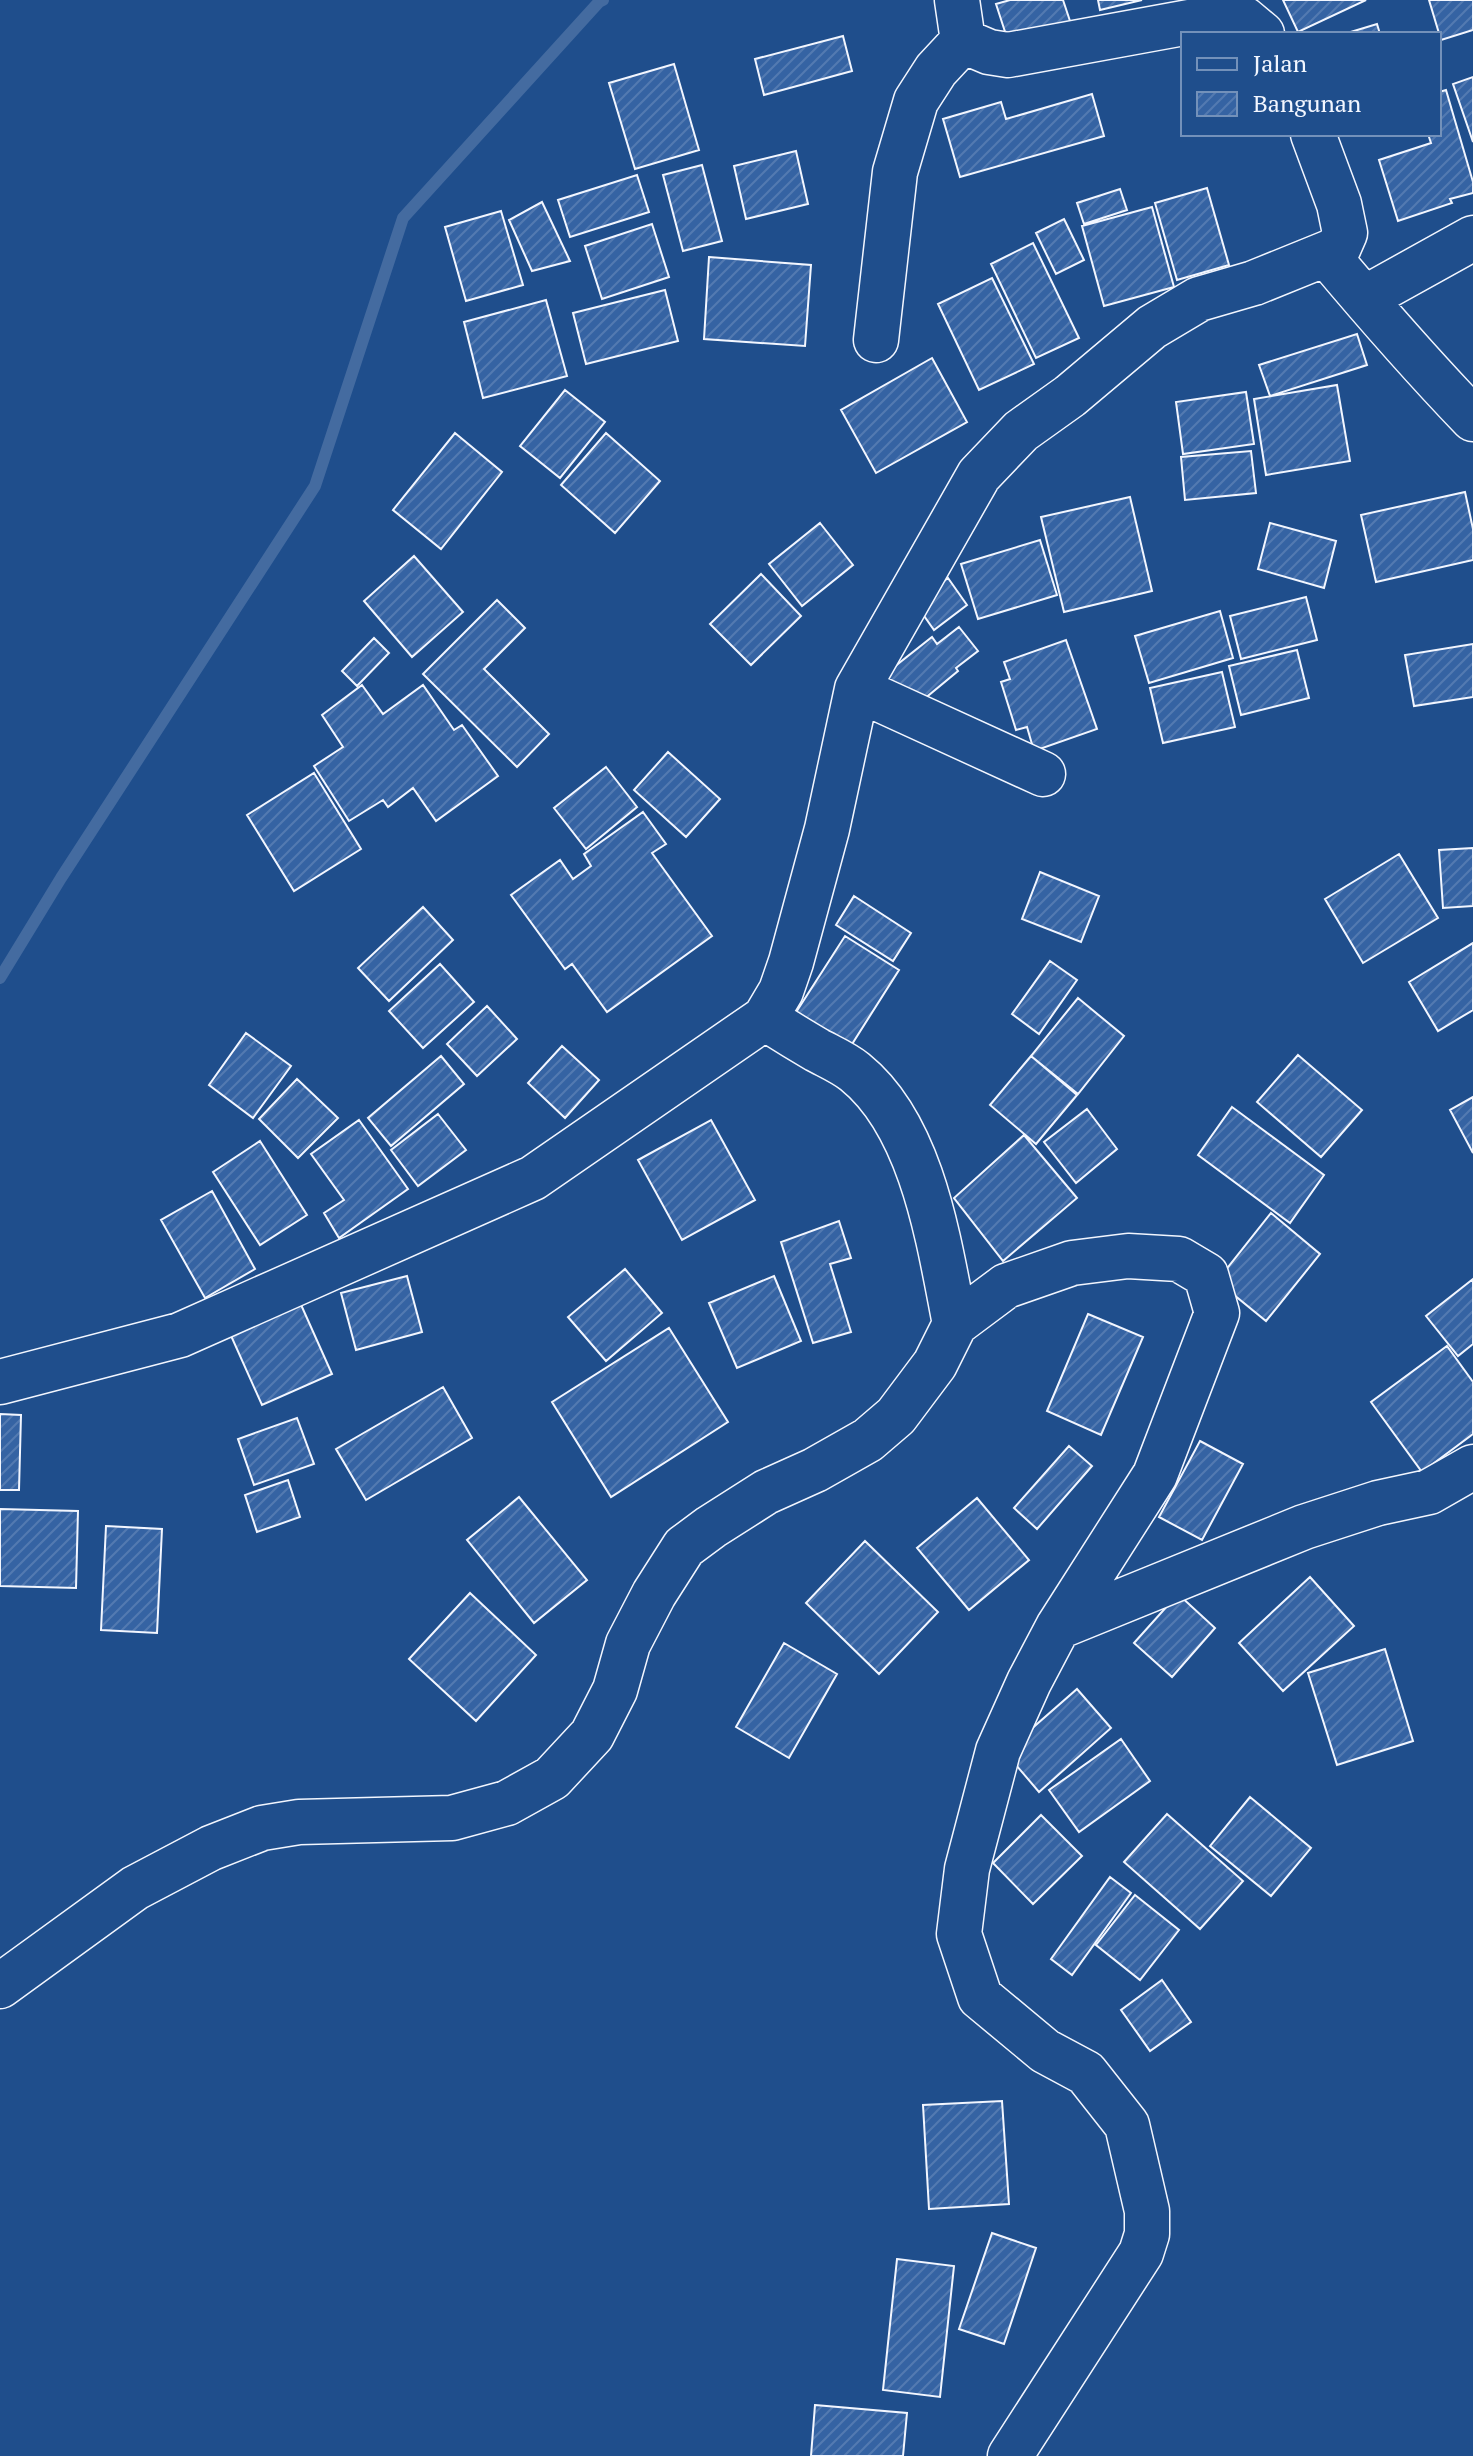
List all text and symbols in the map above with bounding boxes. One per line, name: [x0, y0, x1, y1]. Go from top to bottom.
legend: [1181, 32, 1441, 136]
text: Jalan: [1253, 47, 1307, 79]
text: Bangunan: [1253, 87, 1361, 119]

